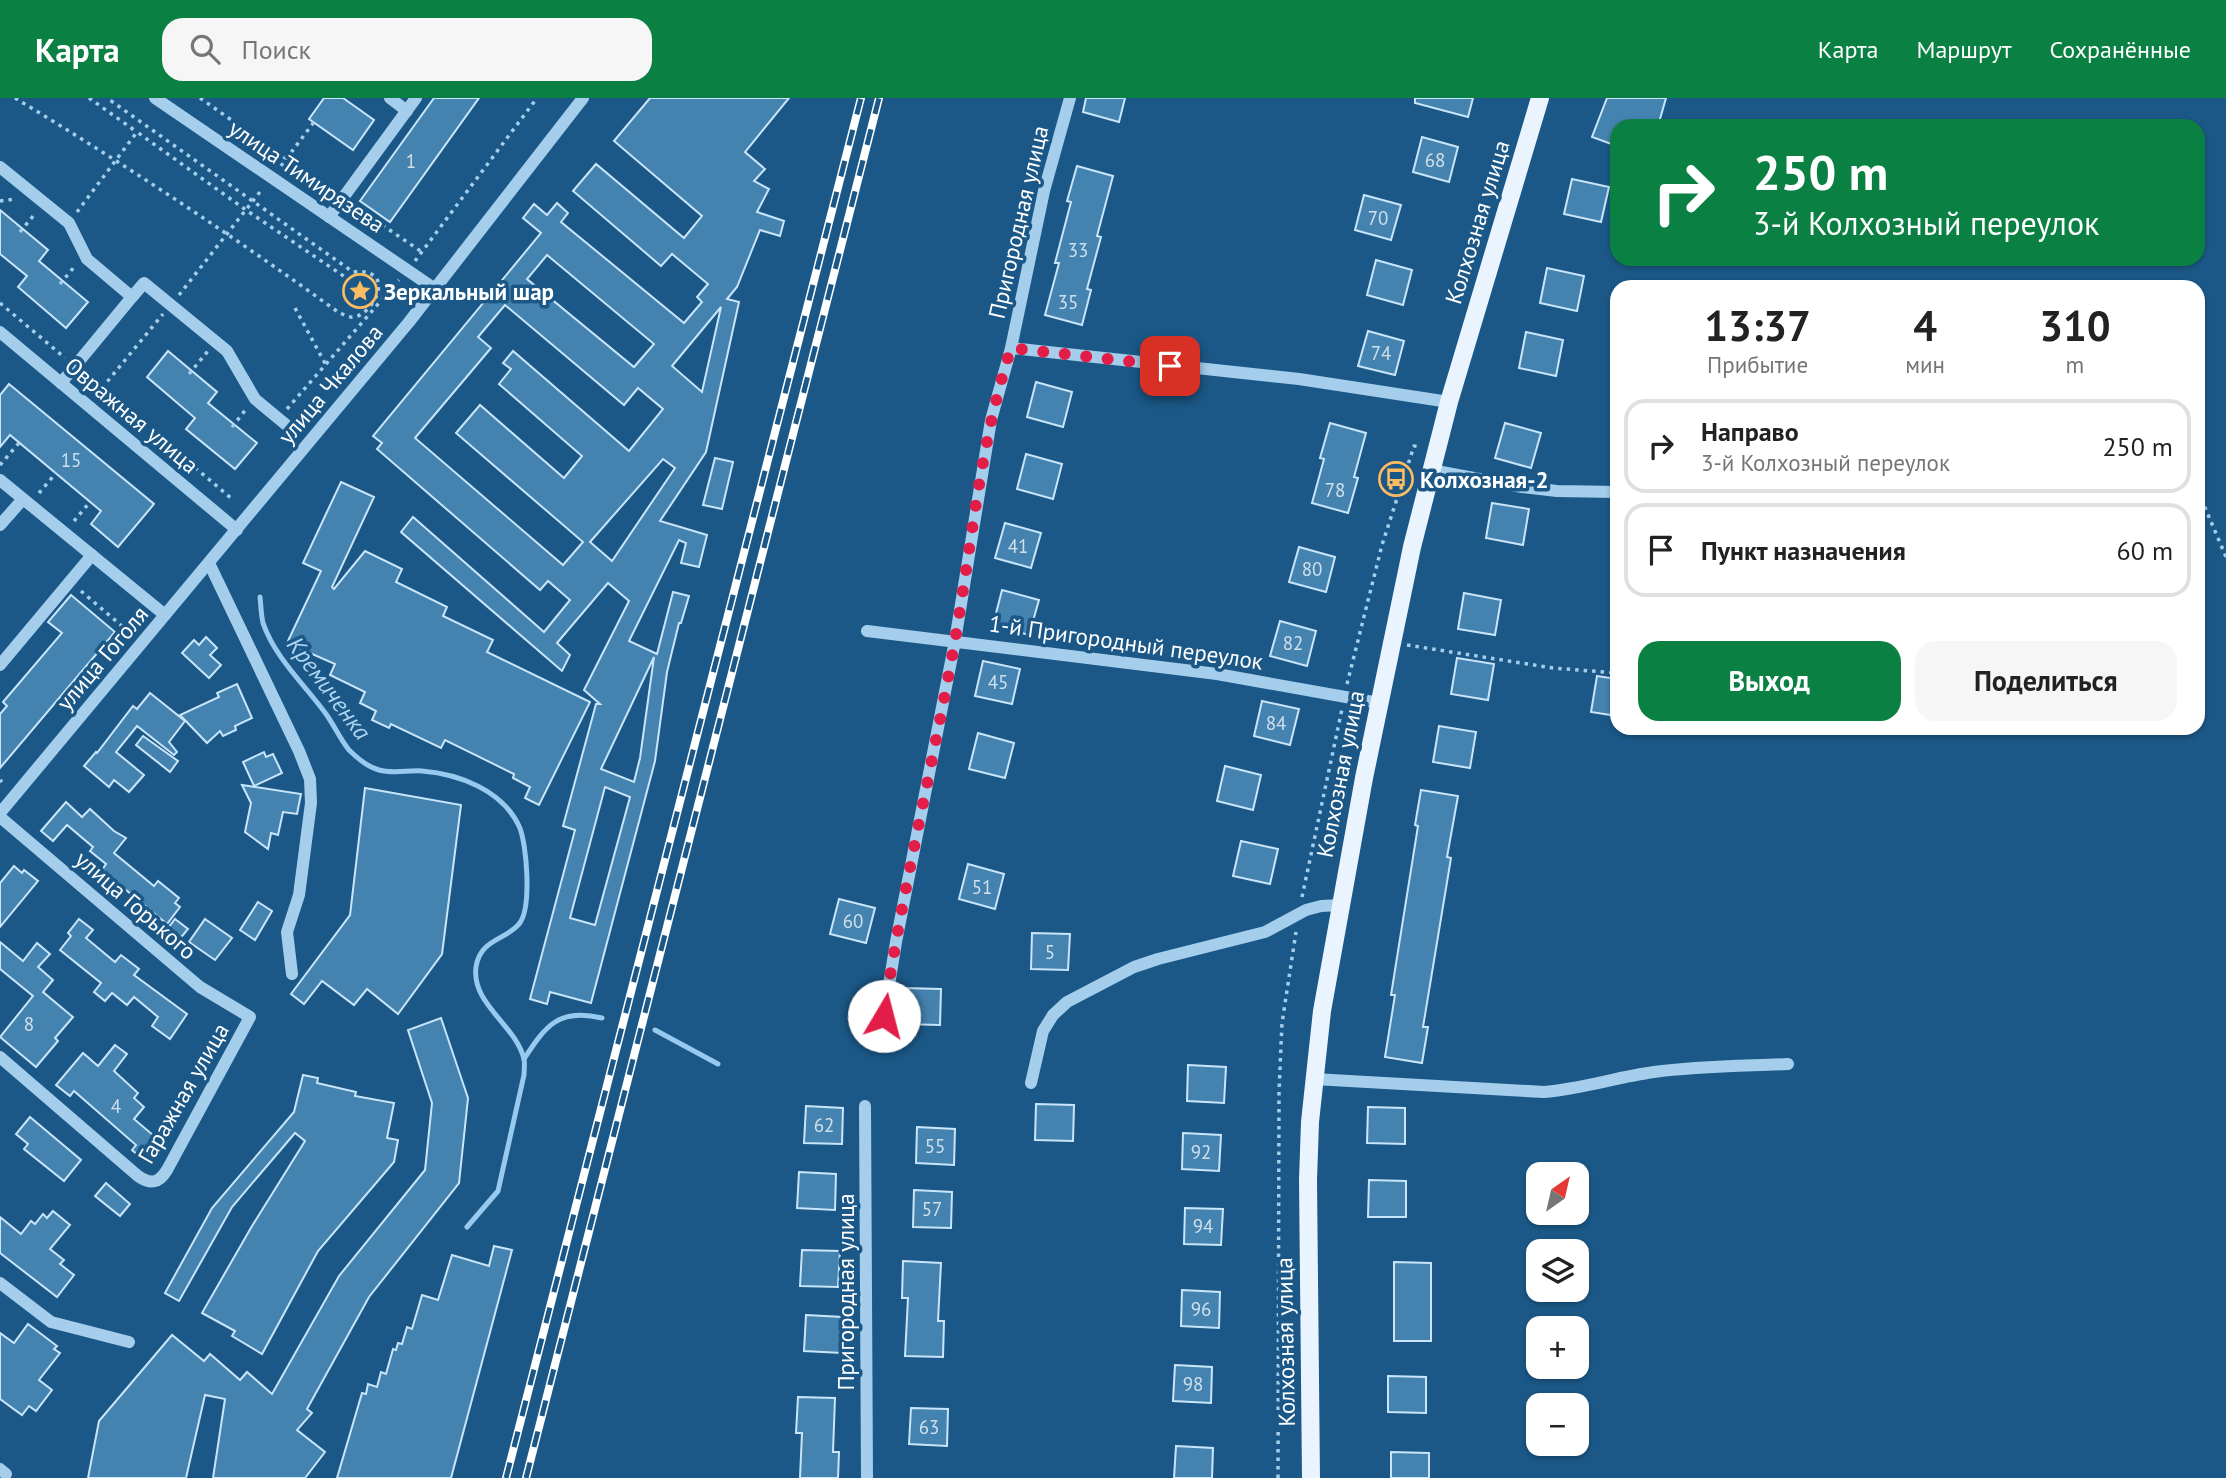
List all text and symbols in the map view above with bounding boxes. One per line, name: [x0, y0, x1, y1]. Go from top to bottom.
search box: [162, 18, 652, 81]
text: Карта: [35, 28, 120, 71]
icon: search: [186, 30, 224, 68]
text: Поиск: [242, 33, 311, 66]
text: Карта: [1818, 34, 1878, 65]
text: Маршрут: [1916, 34, 2011, 65]
text: Сохранённые: [2049, 34, 2191, 65]
street label: улица Тимирязева: [223, 113, 391, 239]
street label: Пригородная улица: [982, 123, 1054, 321]
street label: Колхозная улица: [1438, 137, 1516, 307]
text: 250 m: [1753, 140, 1888, 204]
icon: right: [1638, 147, 1729, 238]
house number: 68: [1425, 148, 1445, 172]
house number: 1: [406, 149, 416, 173]
text: 3-й Колхозный переулок: [1753, 202, 2099, 244]
house number: 70: [1368, 206, 1388, 230]
house number: 33: [1068, 238, 1088, 262]
place icon: Зеркальный шар: [341, 272, 379, 310]
place label: Зеркальный шар: [384, 277, 554, 306]
house number: 35: [1058, 290, 1078, 314]
text: 13:37: [1704, 298, 1811, 353]
text: 4: [1913, 298, 1937, 353]
text: 310: [2039, 298, 2111, 353]
street label: улица Чкалова: [271, 318, 389, 450]
pin: [1140, 336, 1200, 396]
house number: 74: [1371, 341, 1391, 365]
icon: arrive: [1151, 347, 1189, 385]
text: Прибытие: [1707, 350, 1808, 379]
text: мин: [1905, 350, 1945, 379]
text: m: [2066, 350, 2084, 379]
street label: Овражная улица: [59, 351, 205, 479]
text: Направо: [1701, 415, 1799, 448]
icon: right: [1642, 427, 1680, 465]
text: 250 m: [2102, 430, 2173, 463]
house number: 15: [61, 448, 81, 472]
text: 3-й Колхозный переулок: [1701, 448, 1950, 477]
bus stop icon: Колхозная-2: [1377, 460, 1415, 498]
place label: Колхозная-2: [1420, 465, 1548, 494]
house number: 78: [1325, 478, 1345, 502]
icon: arrive: [1642, 531, 1680, 569]
house number: 41: [1008, 534, 1028, 558]
text: Пункт назначения: [1701, 534, 1906, 567]
text: 60 m: [2117, 534, 2173, 567]
house number: 80: [1302, 557, 1322, 581]
street label: улица Гоголя: [50, 600, 154, 716]
street label: 1-й Пригородный переулок: [987, 608, 1265, 676]
water label: Кремиченка: [280, 630, 378, 746]
house number: 82: [1283, 631, 1303, 655]
button: Выход: [1638, 641, 1901, 721]
button: Поделиться: [1915, 641, 2177, 721]
house number: 45: [988, 670, 1008, 694]
street label: Колхозная улица: [1310, 688, 1370, 860]
house number: 84: [1266, 711, 1286, 735]
street label: улица Горького: [69, 844, 203, 966]
house number: 51: [972, 875, 992, 899]
house number: 60: [843, 909, 863, 933]
house number: 5: [1045, 940, 1055, 964]
position arrow: [847, 979, 921, 1053]
house number: 8: [24, 1012, 34, 1036]
street label: Гаражная улица: [131, 1018, 235, 1168]
house number: 4: [111, 1094, 121, 1118]
house number: 62: [814, 1113, 834, 1137]
house number: 55: [925, 1134, 945, 1158]
house number: 92: [1191, 1140, 1211, 1164]
north arrow: [1526, 1162, 1589, 1225]
map controls: [1526, 1162, 1589, 1456]
street label: Пригородная улица: [831, 1193, 860, 1391]
house number: 57: [922, 1197, 942, 1221]
house number: 94: [1193, 1214, 1213, 1238]
button: layers: [1526, 1239, 1589, 1302]
street label: Колхозная улица: [1269, 1257, 1301, 1427]
house number: 96: [1191, 1297, 1211, 1321]
button: +: [1526, 1316, 1589, 1379]
house number: 98: [1183, 1372, 1203, 1396]
button: −: [1526, 1393, 1589, 1456]
house number: 63: [919, 1415, 939, 1439]

